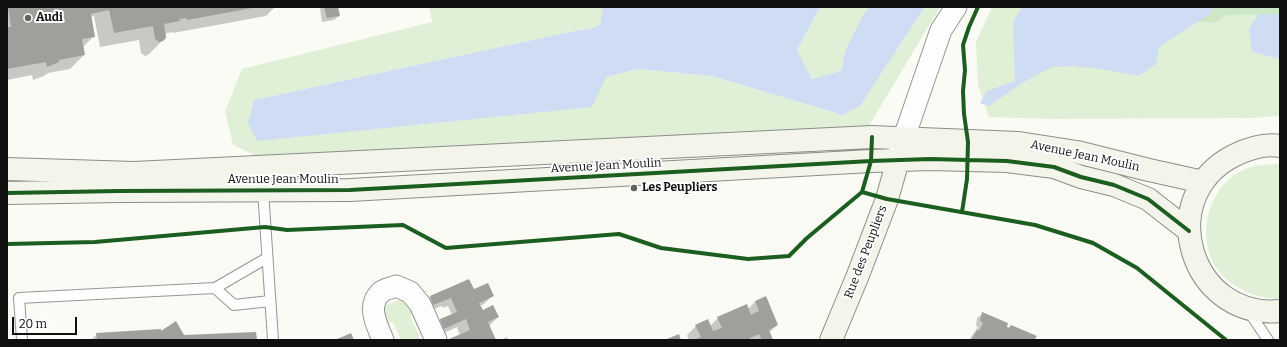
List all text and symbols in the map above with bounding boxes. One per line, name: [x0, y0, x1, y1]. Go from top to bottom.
place label: Audi: [36, 11, 63, 25]
marker: Audi: [23, 13, 33, 23]
street label: Avenue Jean Moulin: [1029, 137, 1141, 175]
street label: Avenue Jean Moulin: [550, 156, 662, 176]
street label: Avenue Jean Moulin: [228, 173, 338, 187]
place label: Les Peupliers: [642, 181, 718, 195]
marker: Les Peupliers: [629, 183, 639, 193]
street label: Rue des Peupliers: [842, 203, 890, 301]
scale bar: [14, 309, 79, 335]
text: 20 m: [19, 317, 47, 331]

